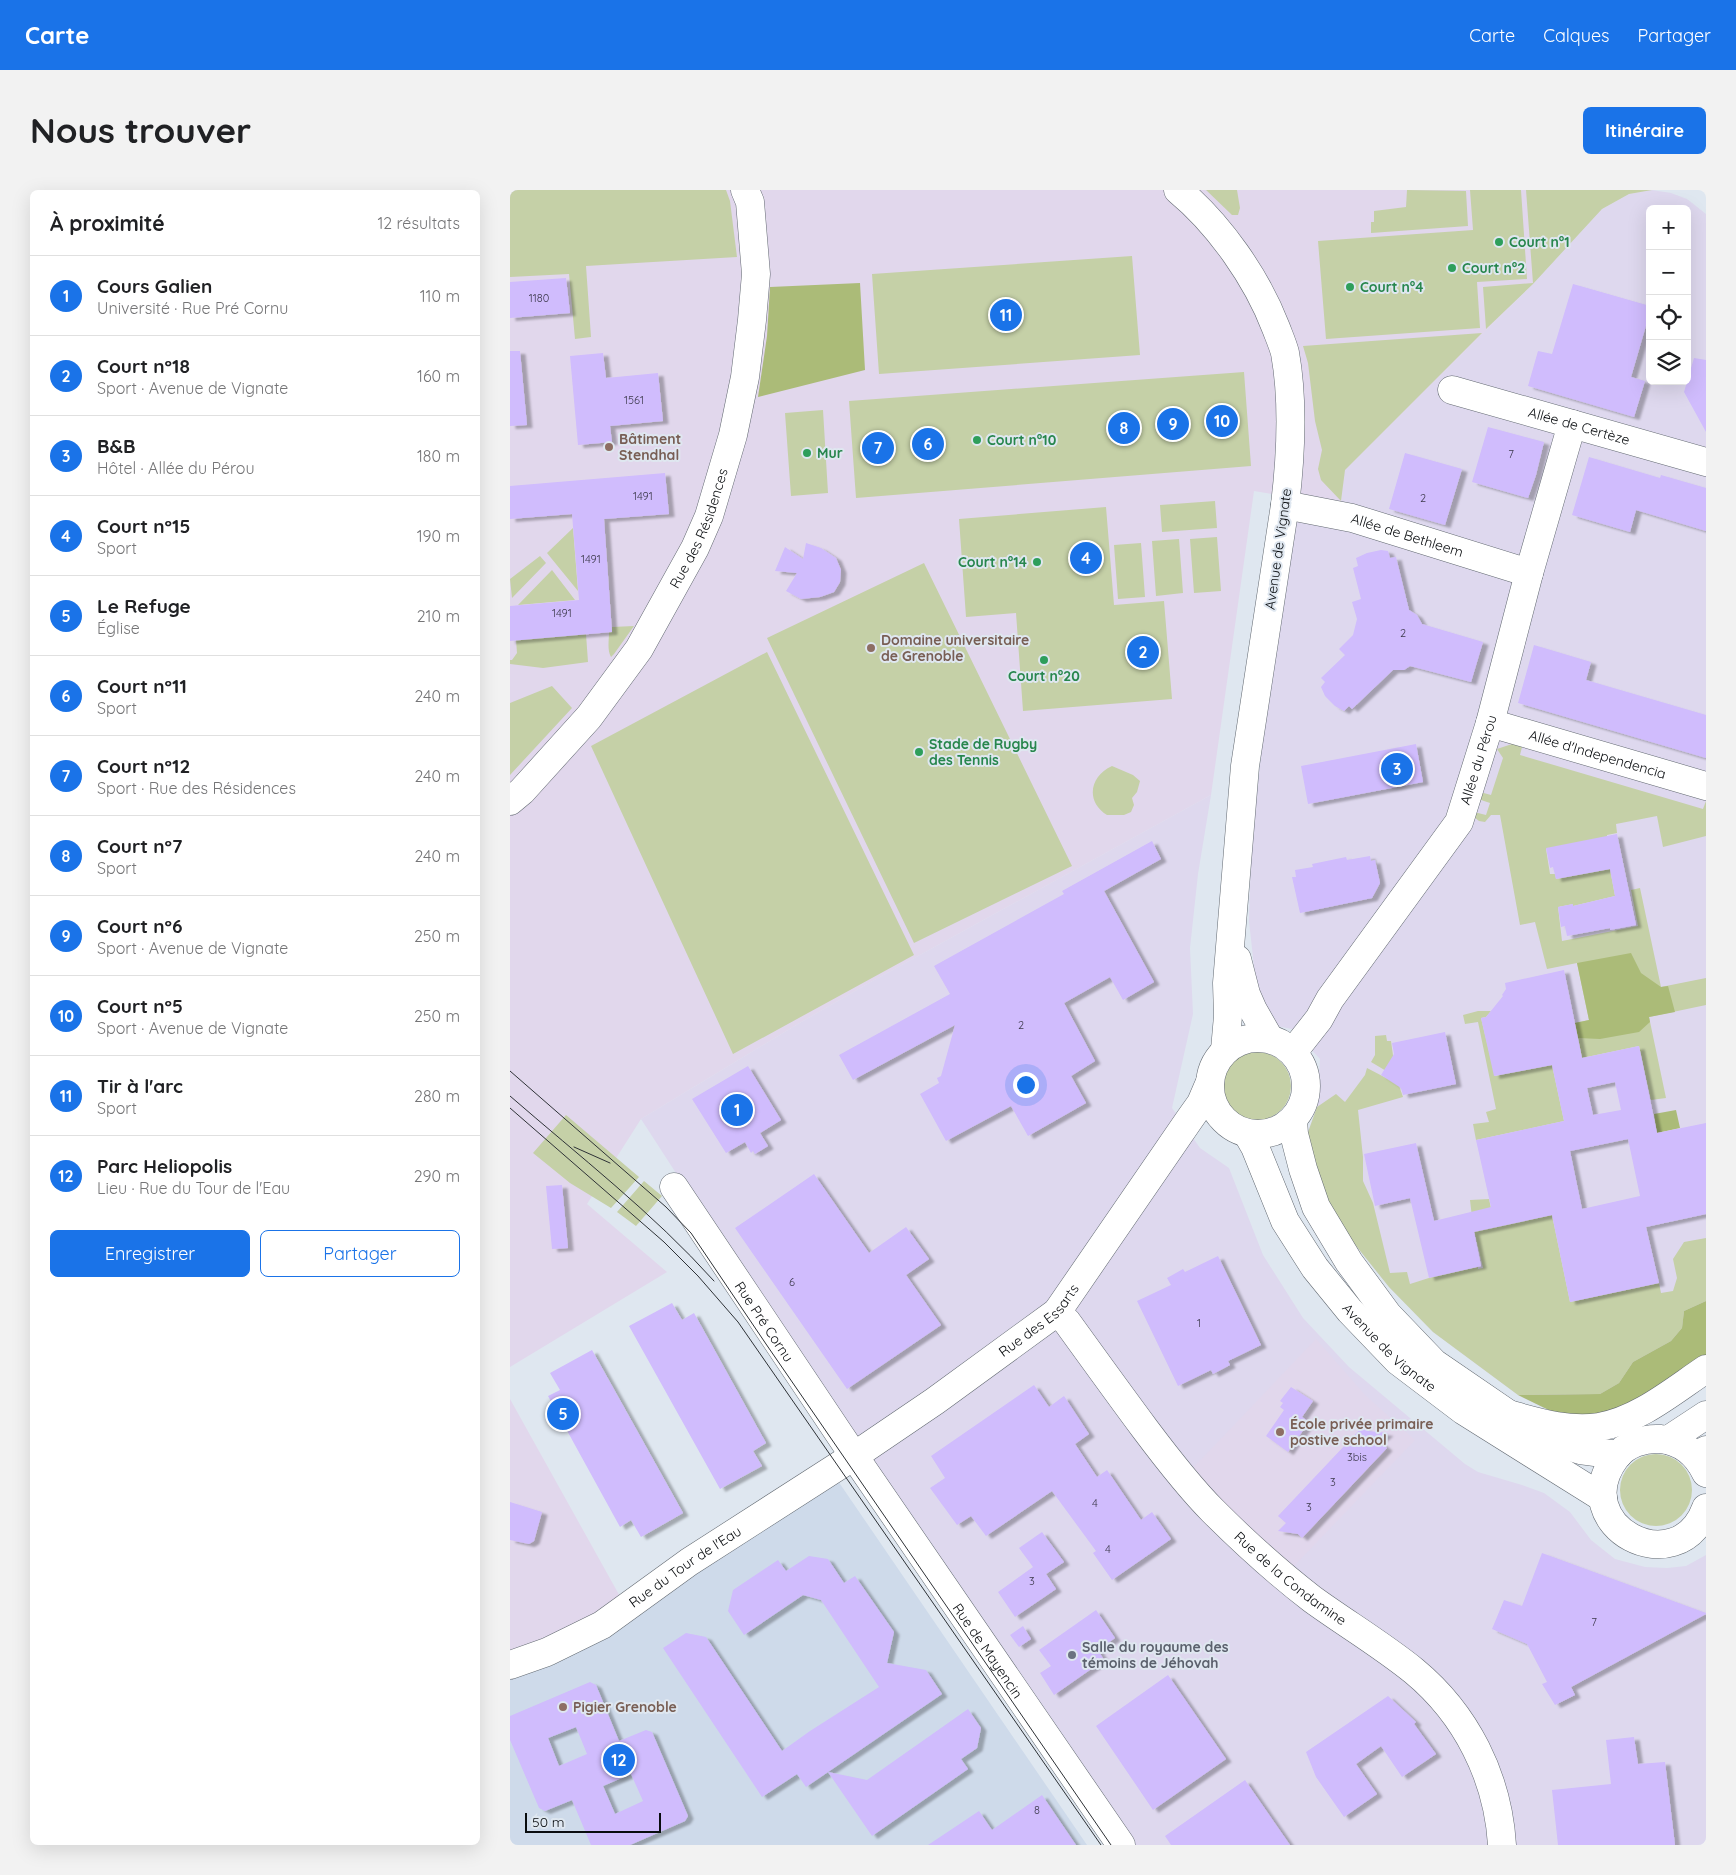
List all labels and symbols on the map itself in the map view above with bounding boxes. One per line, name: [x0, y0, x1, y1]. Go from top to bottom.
place label: Court n°1: [1509, 233, 1570, 251]
marker: Court n°1: [1493, 236, 1505, 248]
place label: Court n°2: [1462, 259, 1525, 277]
marker: Court n°2: [1446, 262, 1458, 274]
place label: Court n°4: [1360, 278, 1424, 296]
marker: Court n°4: [1344, 281, 1356, 293]
house number: 1180: [529, 291, 549, 305]
pin: 11: [990, 296, 1022, 334]
house number: 1561: [624, 393, 644, 407]
pin: 10: [1206, 402, 1238, 440]
street label: Allée de Certèze: [1526, 403, 1632, 449]
pin: 9: [1157, 405, 1189, 443]
pin: 8: [1108, 409, 1140, 447]
pin: 6: [912, 425, 944, 463]
pin: 7: [862, 429, 894, 467]
place label: Bâtiment Stendhal: [619, 430, 682, 464]
place label: Court n°10: [987, 431, 1057, 449]
marker: Court n°10: [971, 434, 983, 446]
marker: Bâtiment Stendhal: [603, 441, 615, 453]
place label: Mur: [817, 444, 843, 462]
marker: Mur: [801, 447, 813, 459]
house number: 7: [1508, 447, 1514, 461]
street label: Rue des Résidences: [665, 466, 732, 592]
street label: Avenue de Vignate: [1261, 487, 1295, 611]
house number: 1491: [633, 489, 653, 503]
house number: 2: [1420, 491, 1426, 505]
street label: Allée de Bethleem: [1349, 509, 1466, 561]
pin: 4: [1070, 539, 1102, 577]
house number: 1491: [581, 552, 601, 566]
place label: Court n°14: [958, 553, 1027, 571]
marker: Court n°14: [1031, 556, 1043, 568]
house number: 1491: [552, 606, 572, 620]
house number: 2: [1400, 626, 1406, 640]
place label: Domaine universitaire de Grenoble: [881, 631, 1029, 665]
pin: 2: [1127, 633, 1159, 671]
marker: Domaine universitaire de Grenoble: [865, 642, 877, 654]
marker: Court n°20: [1038, 654, 1050, 666]
place label: Court n°20: [1008, 667, 1080, 685]
street label: Allée du Pérou: [1456, 713, 1501, 807]
street label: Allée d'Independencia: [1527, 726, 1668, 783]
place label: Stade de Rugby des Tennis: [929, 735, 1037, 769]
marker: Stade de Rugby des Tennis: [913, 746, 925, 758]
pin: 3: [1381, 750, 1413, 788]
house number: 2: [1018, 1018, 1024, 1032]
your location: [1013, 1072, 1039, 1098]
pin: 1: [721, 1091, 753, 1129]
house number: 6: [789, 1275, 795, 1289]
street label: Rue Pré Cornu: [731, 1278, 798, 1365]
street label: Rue des Essarts: [995, 1280, 1083, 1361]
street label: Avenue de Vignate: [1338, 1300, 1440, 1396]
house number: 1: [1197, 1316, 1201, 1330]
pin: 5: [547, 1395, 579, 1433]
place label: École privée primaire postive school: [1290, 1415, 1433, 1449]
marker: École privée primaire postive school: [1274, 1426, 1286, 1438]
house number: 3bis: [1347, 1450, 1367, 1464]
house number: 3: [1330, 1475, 1336, 1489]
house number: 4: [1092, 1496, 1098, 1510]
house number: 3: [1306, 1500, 1312, 1514]
street label: Rue du Tour de l'Eau: [625, 1522, 745, 1612]
street label: Rue de la Condamine: [1231, 1528, 1350, 1629]
house number: 4: [1105, 1542, 1111, 1556]
house number: 3: [1029, 1574, 1035, 1588]
street label: Rue de Mayencin: [949, 1600, 1027, 1702]
house number: 7: [1591, 1615, 1597, 1629]
place label: Salle du royaume des témoins de Jéhovah: [1082, 1638, 1229, 1672]
marker: Salle du royaume des témoins de Jéhovah: [1066, 1649, 1078, 1661]
place label: Pigier Grenoble: [573, 1698, 677, 1716]
marker: Pigier Grenoble: [557, 1701, 569, 1713]
pin: 12: [603, 1741, 635, 1779]
house number: 8: [1034, 1803, 1040, 1817]
scale bar: [525, 1810, 661, 1833]

